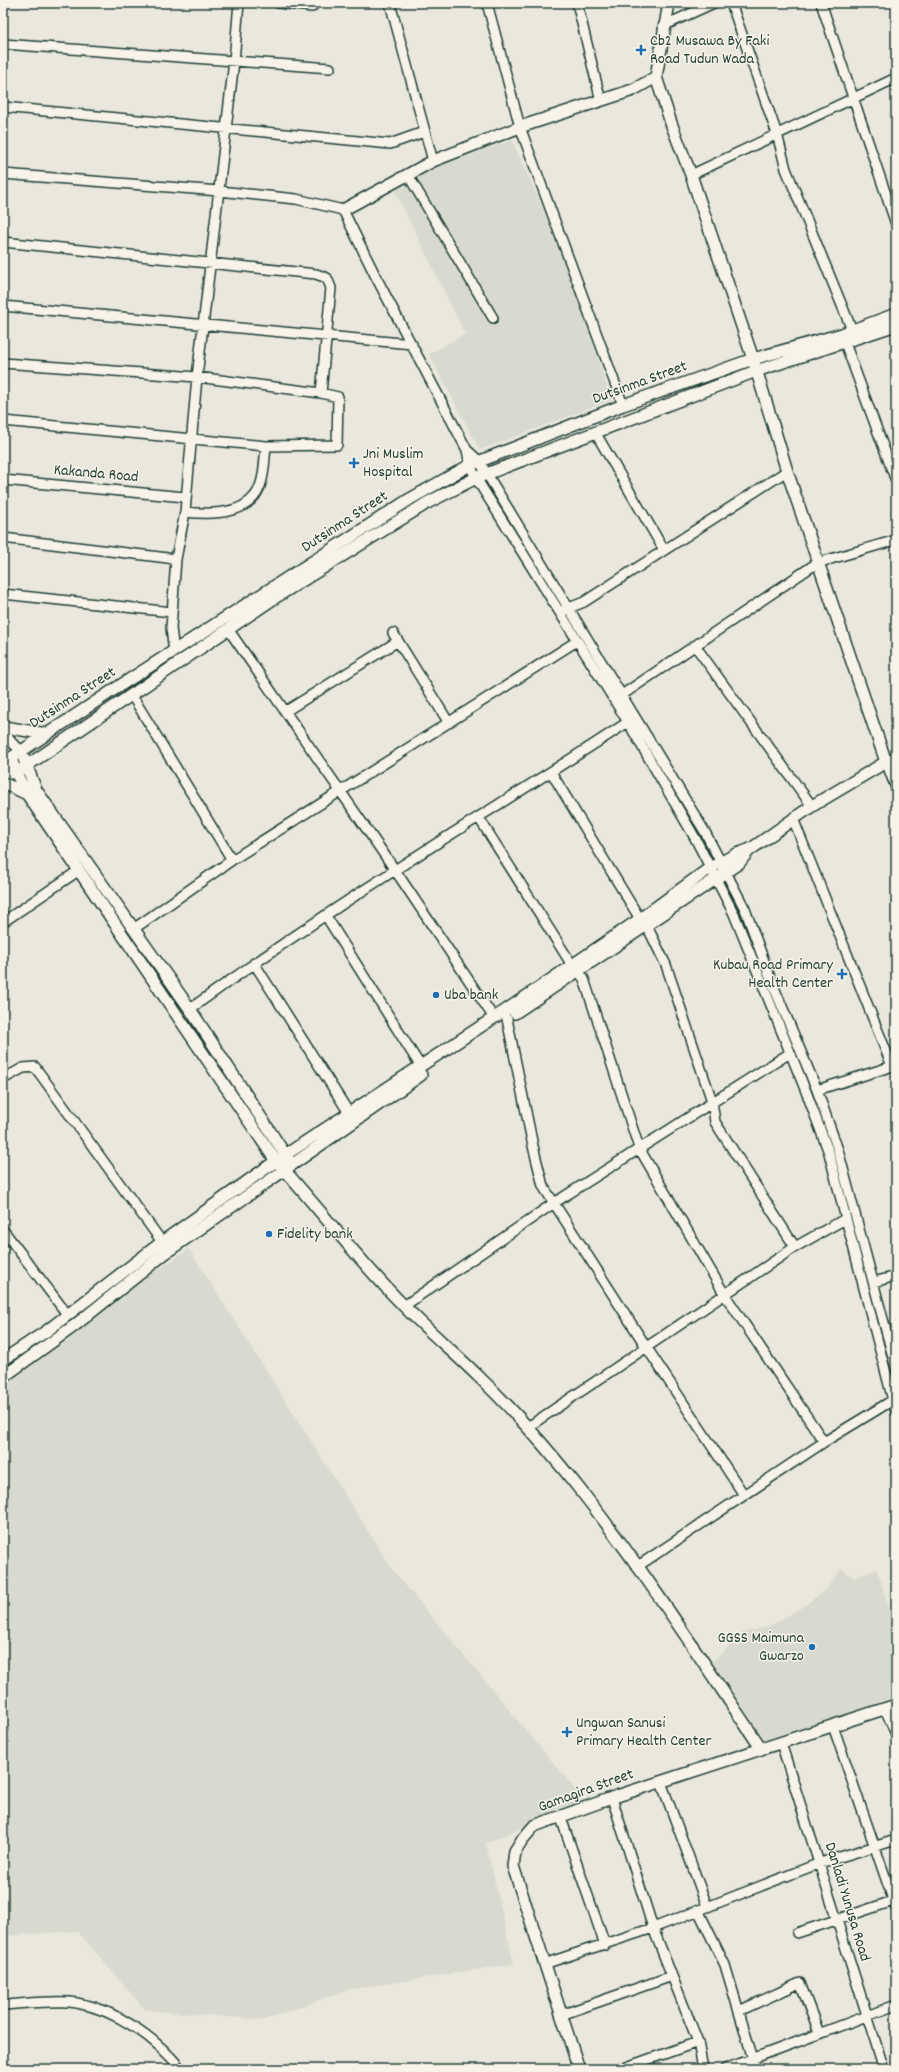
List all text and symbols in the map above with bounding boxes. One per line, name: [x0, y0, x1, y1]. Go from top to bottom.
place label: Cb2 Musawa By Faki Road Tudun Wada: [650, 30, 769, 71]
marker: Cb2 Musawa By Faki Road Tudun Wada: [635, 44, 647, 56]
street label: Dutsinma Street: [589, 355, 691, 411]
place label: Jni Muslim Hospital: [363, 443, 424, 484]
marker: Jni Muslim Hospital: [348, 457, 360, 469]
street label: Kakanda Road: [53, 459, 139, 489]
street label: Dutsinma Street: [297, 485, 393, 559]
street label: Dutsinma Street: [25, 661, 121, 735]
place label: Kubau Road Primary Health Center: [713, 954, 834, 995]
marker: Kubau Road Primary Health Center: [836, 968, 848, 980]
place label: Uba bank: [444, 984, 498, 1007]
marker: Uba bank: [431, 990, 441, 1000]
place label: Fidelity bank: [277, 1223, 353, 1246]
marker: Fidelity bank: [264, 1229, 274, 1239]
place label: GGSS Maimuna Gwarzo: [717, 1627, 804, 1668]
marker: GGSS Maimuna Gwarzo: [807, 1642, 817, 1652]
place label: Ungwan Sanusi Primary Health Center: [576, 1712, 711, 1753]
marker: Ungwan Sanusi Primary Health Center: [561, 1726, 573, 1738]
street label: Gamagira Street: [535, 1763, 637, 1819]
street label: Danladi Yunusa Road: [818, 1840, 876, 1964]

